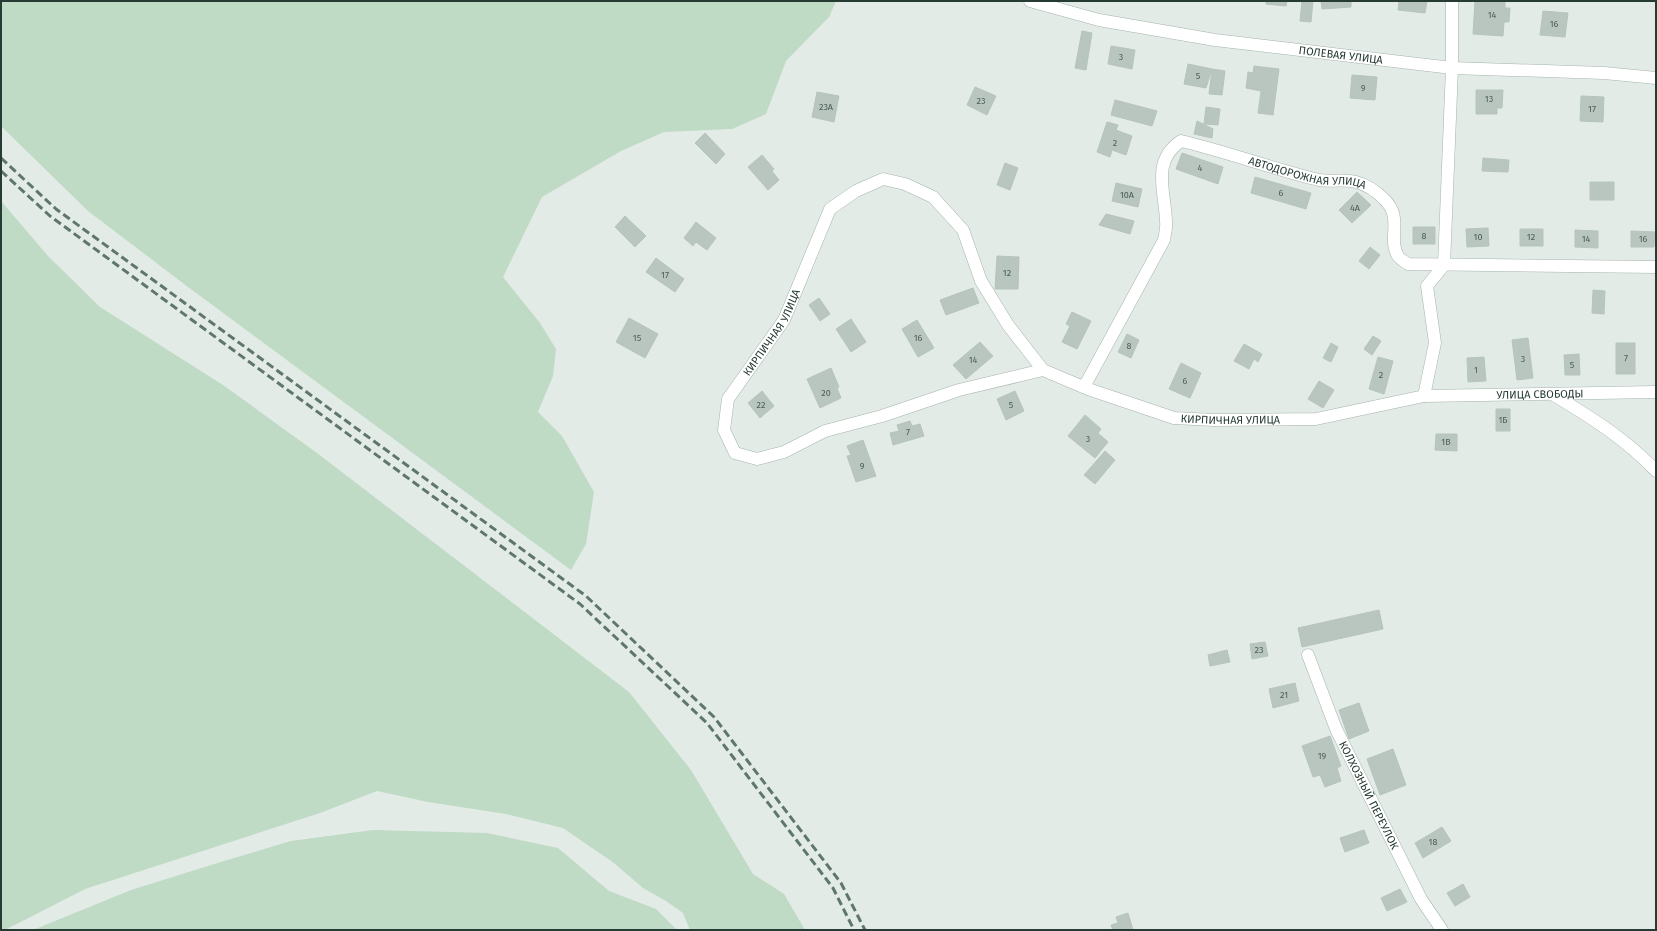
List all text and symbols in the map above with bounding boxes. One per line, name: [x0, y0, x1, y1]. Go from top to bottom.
house number: 14: [1488, 10, 1497, 20]
house number: 16: [1550, 19, 1559, 29]
street label: ПОЛЕВАЯ УЛИЦА: [1298, 43, 1384, 66]
house number: 3: [1119, 52, 1123, 62]
house number: 5: [1196, 71, 1201, 81]
house number: 9: [1361, 83, 1366, 93]
house number: 13: [1485, 94, 1493, 104]
house number: 23: [977, 96, 985, 106]
house number: 23А: [819, 102, 834, 112]
house number: 17: [1588, 104, 1596, 114]
house number: 2: [1113, 138, 1117, 148]
street label: АВТОДОРОЖНАЯ УЛИЦА: [1247, 154, 1369, 192]
house number: 4: [1198, 163, 1203, 173]
house number: 6: [1279, 188, 1284, 198]
house number: 10А: [1120, 190, 1135, 200]
house number: 4А: [1350, 203, 1361, 213]
house number: 8: [1422, 231, 1427, 241]
house number: 10: [1474, 232, 1482, 242]
house number: 12: [1527, 232, 1535, 242]
house number: 14: [1582, 234, 1591, 244]
house number: 16: [1639, 234, 1648, 244]
house number: 12: [1003, 268, 1011, 278]
house number: 17: [661, 270, 669, 280]
street label: КИРПИЧНАЯ УЛИЦА: [740, 287, 803, 378]
house number: 15: [633, 333, 642, 343]
house number: 16: [914, 333, 923, 343]
house number: 8: [1127, 341, 1132, 351]
house number: 7: [1624, 353, 1628, 363]
house number: 3: [1521, 354, 1525, 364]
house number: 14: [969, 355, 978, 365]
house number: 5: [1570, 360, 1575, 370]
house number: 1: [1474, 365, 1478, 375]
house number: 2: [1379, 370, 1383, 380]
house number: 6: [1183, 376, 1188, 386]
street label: УЛИЦА СВОБОДЫ: [1496, 387, 1584, 401]
house number: 20: [821, 388, 831, 398]
house number: 22: [757, 400, 765, 410]
house number: 5: [1009, 400, 1014, 410]
street label: КИРПИЧНАЯ УЛИЦА: [1180, 412, 1281, 427]
house number: 1Б: [1498, 415, 1508, 425]
house number: 7: [906, 427, 910, 437]
house number: 3: [1086, 434, 1090, 444]
house number: 1В: [1441, 437, 1451, 447]
house number: 9: [860, 461, 865, 471]
house number: 23: [1255, 645, 1263, 655]
house number: 21: [1280, 690, 1288, 700]
street label: КОЛХОЗНЫЙ ПЕРЕУЛОК: [1336, 739, 1402, 852]
house number: 19: [1318, 751, 1327, 761]
house number: 18: [1429, 837, 1437, 847]

